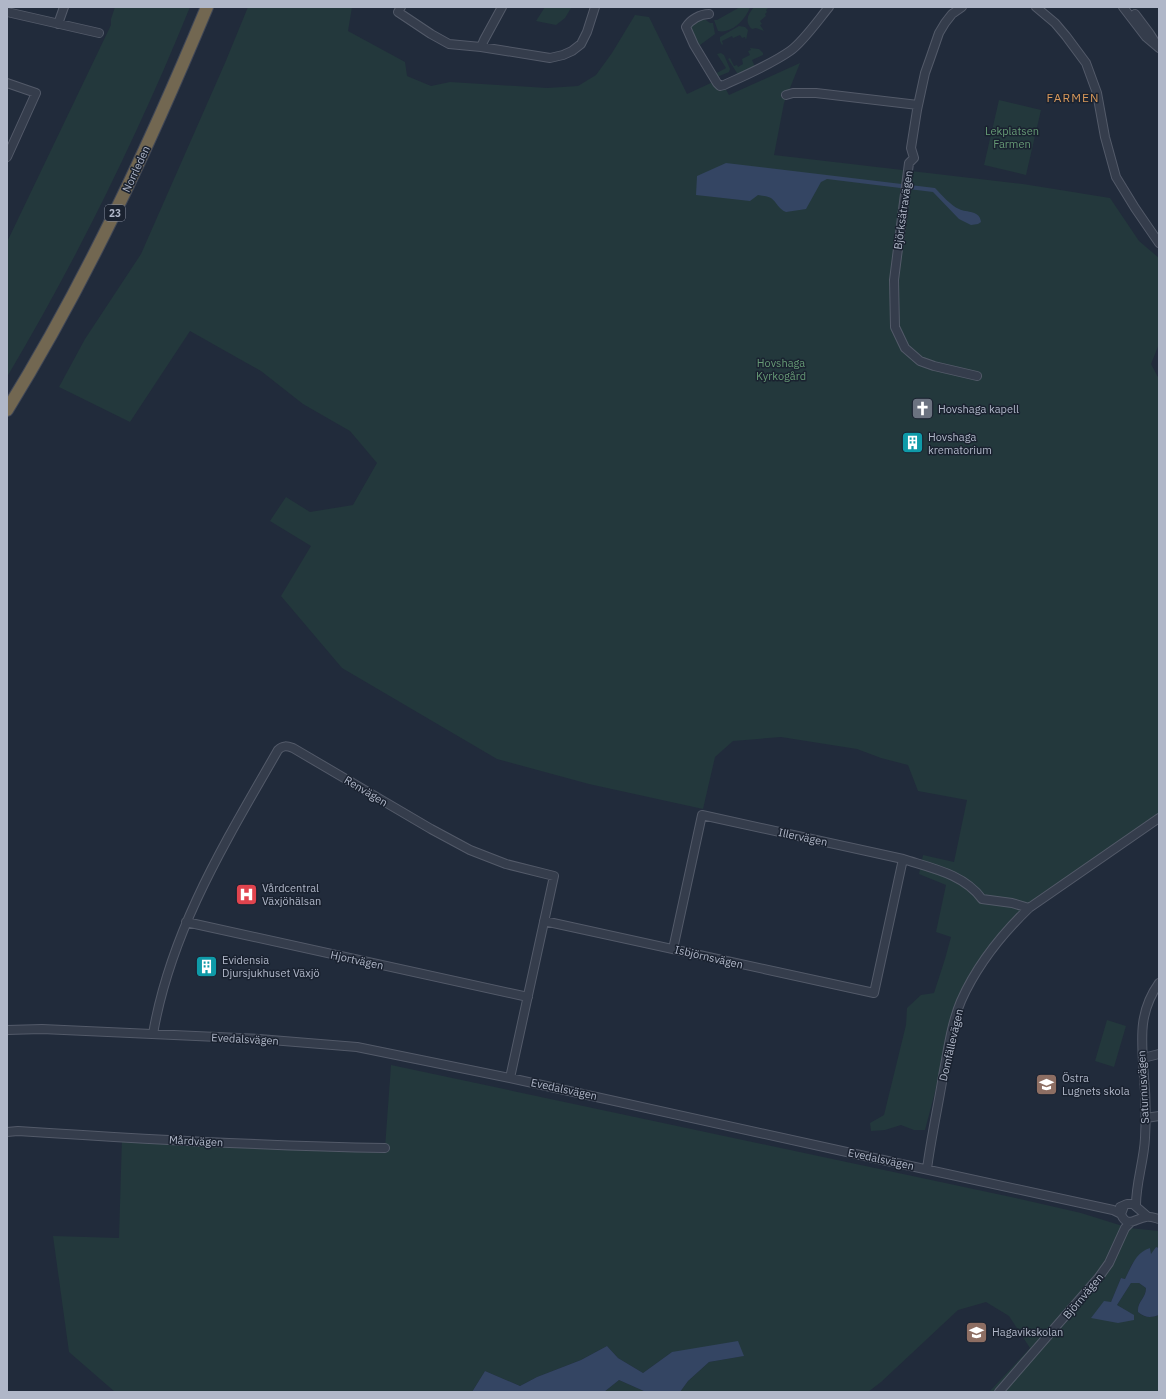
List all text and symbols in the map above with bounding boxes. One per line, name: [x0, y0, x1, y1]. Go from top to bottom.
district label: FARMEN: [1047, 90, 1099, 105]
park label: Lekplatsen Farmen: [985, 124, 1039, 151]
street label: Norrleden: [119, 144, 153, 194]
street label: Björksätravägen: [891, 169, 915, 251]
road number: 23: [105, 205, 125, 221]
park label: Hovshaga Kyrkogård: [756, 356, 806, 383]
church icon: Hovshaga kapell: [910, 396, 936, 422]
place label: Hovshaga kapell: [938, 402, 1019, 416]
building icon: Hovshaga krematorium: [900, 430, 926, 456]
place label: Hovshaga krematorium: [928, 430, 992, 457]
street label: Renvägen: [342, 773, 390, 809]
street label: Illervägen: [777, 825, 829, 849]
hospital icon: Vårdcentral Växjöhälsan: [233, 881, 259, 907]
place label: Vårdcentral Växjöhälsan: [262, 881, 321, 908]
street label: Isbjörnsvägen: [673, 942, 745, 972]
street label: Hjortvägen: [329, 948, 385, 972]
building icon: Evidensia Djursjukhuset Växjö: [193, 953, 219, 979]
place label: Evidensia Djursjukhuset Växjö: [222, 953, 320, 980]
street label: Domfällevägen: [936, 1008, 966, 1082]
street label: Evedalsvägen: [211, 1030, 279, 1048]
street label: Saturnusvägen: [1134, 1050, 1152, 1124]
school or university icon: Östra Lugnets skola: [1034, 1071, 1060, 1097]
place label: Östra Lugnets skola: [1062, 1071, 1130, 1098]
street label: Evedalsvägen: [530, 1075, 598, 1103]
street label: Mårdvägen: [168, 1133, 224, 1149]
street label: Evedalsvägen: [847, 1145, 915, 1173]
street label: Björnvägen: [1060, 1270, 1106, 1322]
school or university icon: Hagavikskolan: [964, 1319, 990, 1345]
place label: Hagavikskolan: [992, 1325, 1063, 1339]

